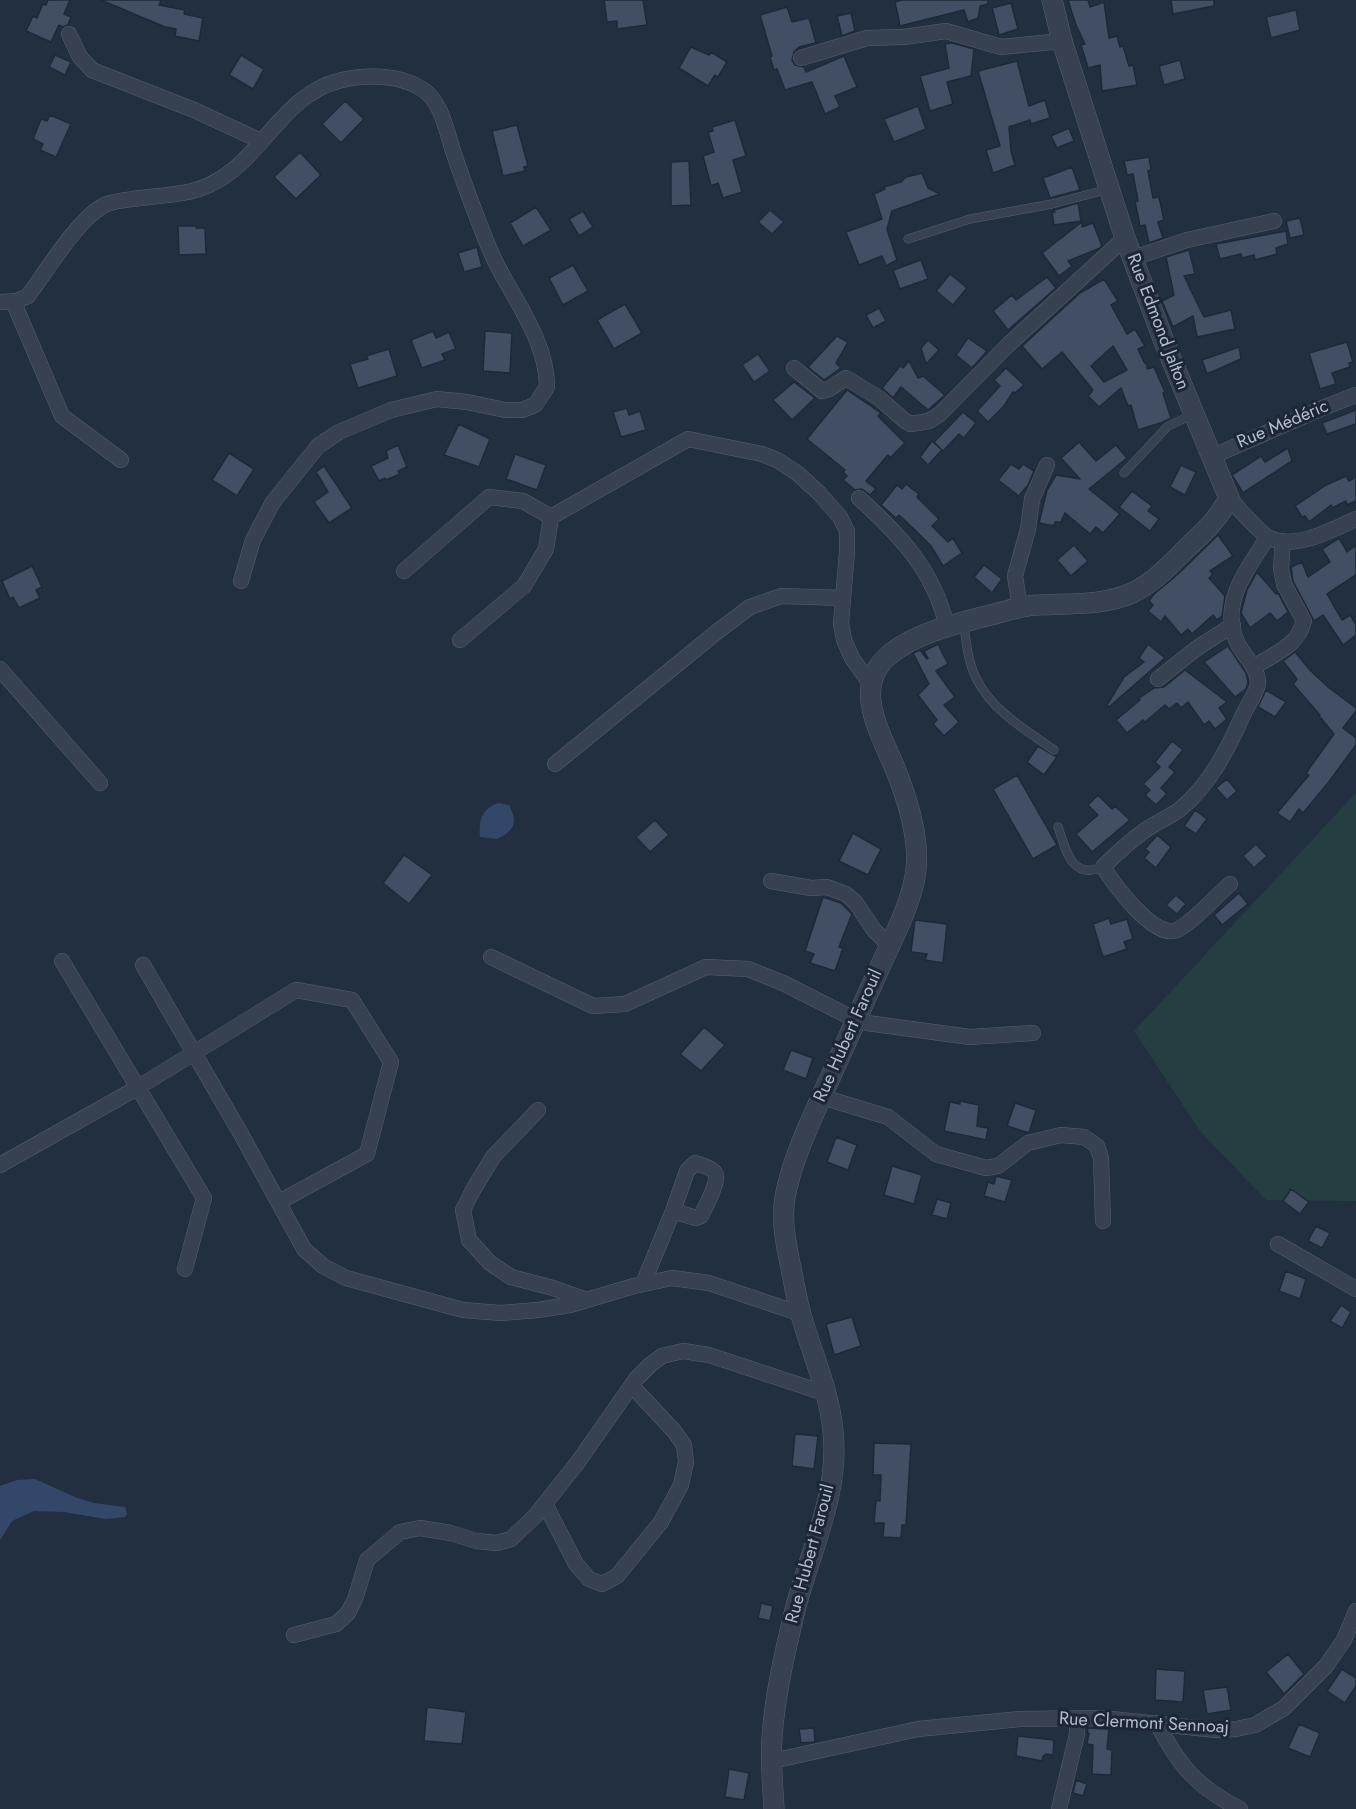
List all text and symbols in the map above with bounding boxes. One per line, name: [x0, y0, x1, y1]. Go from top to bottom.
street label: Rue Edmond Jalton: [1121, 251, 1193, 393]
street label: Rue Médéric: [1234, 396, 1332, 454]
street label: Rue Hubert Farouil: [810, 966, 888, 1106]
street label: Rue Hubert Farouil: [782, 1482, 840, 1626]
street label: Rue Clermont Sennoaj: [1058, 1709, 1230, 1739]

